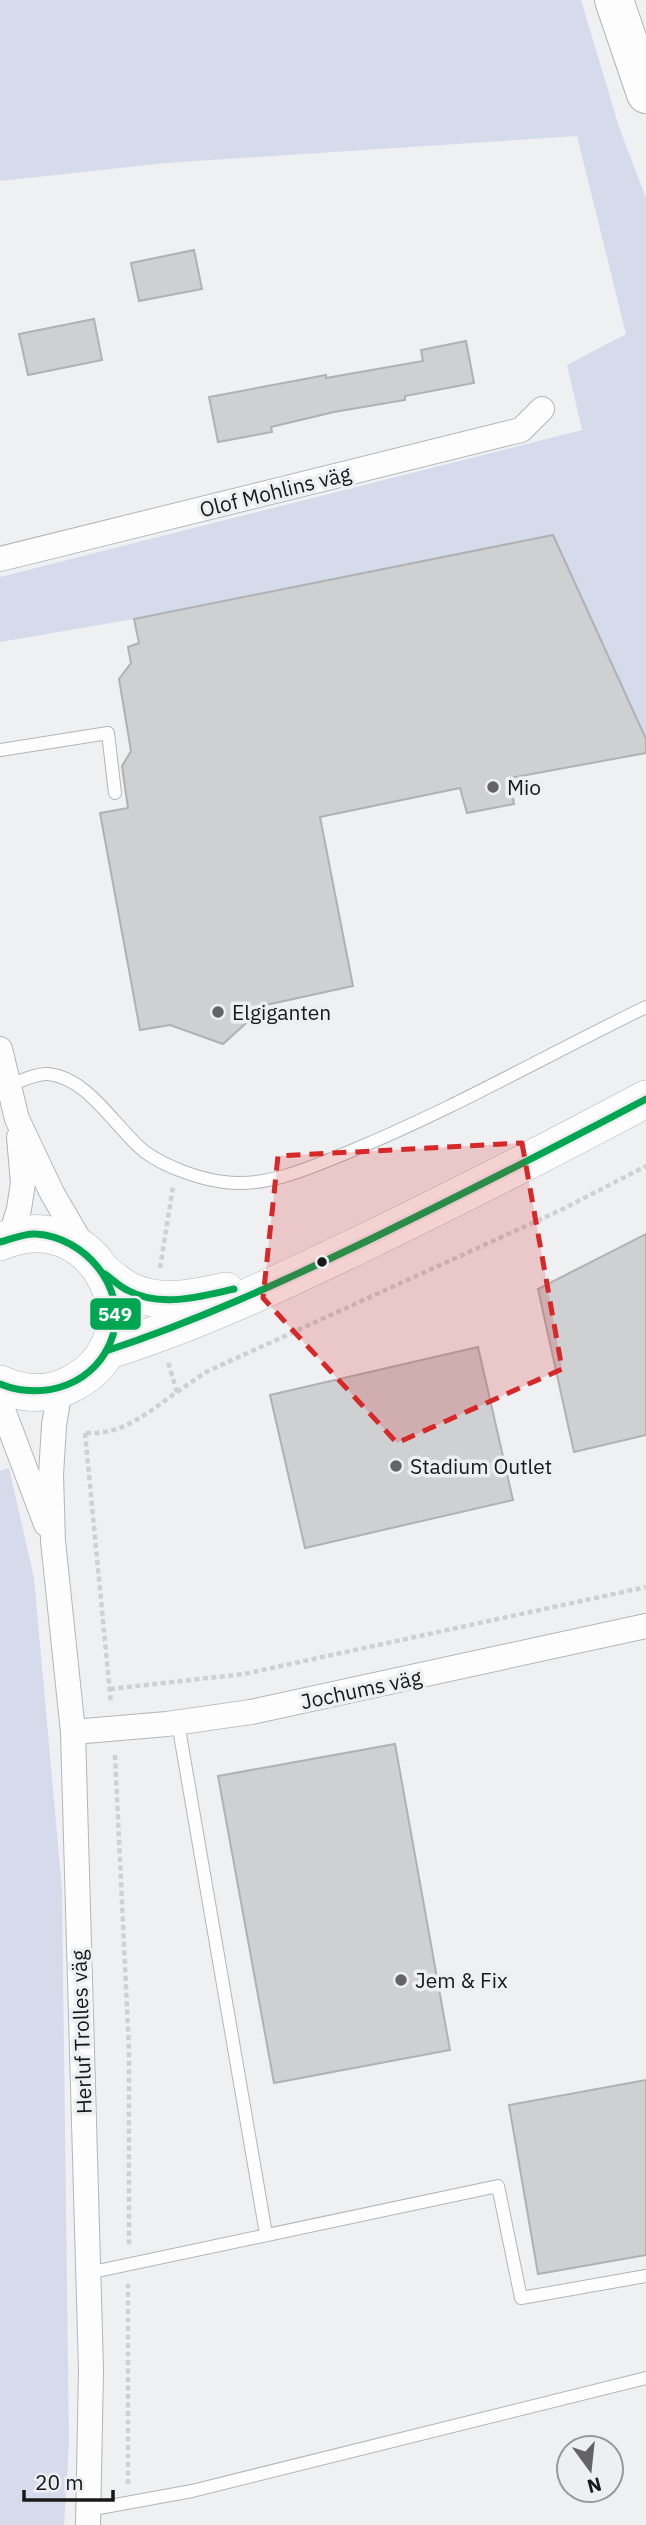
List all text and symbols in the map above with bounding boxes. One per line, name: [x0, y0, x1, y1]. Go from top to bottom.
street label: Olof Mohlins väg: [196, 459, 354, 523]
place label: Mio: [507, 773, 541, 801]
marker: Mio: [485, 779, 501, 795]
place label: Elgiganten: [232, 998, 331, 1026]
marker: Elgiganten: [210, 1004, 226, 1020]
unlabelled marker: [315, 1255, 329, 1269]
line badge: 549: [89, 1297, 142, 1331]
text: 549: [98, 1302, 132, 1326]
place label: Stadium Outlet: [410, 1452, 552, 1480]
marker: Stadium Outlet: [388, 1458, 404, 1474]
street label: Jochums väg: [298, 1663, 424, 1715]
street label: Herluf Trolles väg: [64, 1949, 98, 2115]
place label: Jem & Fix: [415, 1966, 508, 1994]
marker: Jem & Fix: [393, 1972, 409, 1988]
north arrow: [555, 2434, 625, 2504]
scale bar: [24, 2458, 114, 2502]
text: 20 m: [35, 2468, 84, 2496]
text: N: [585, 2472, 604, 2499]

